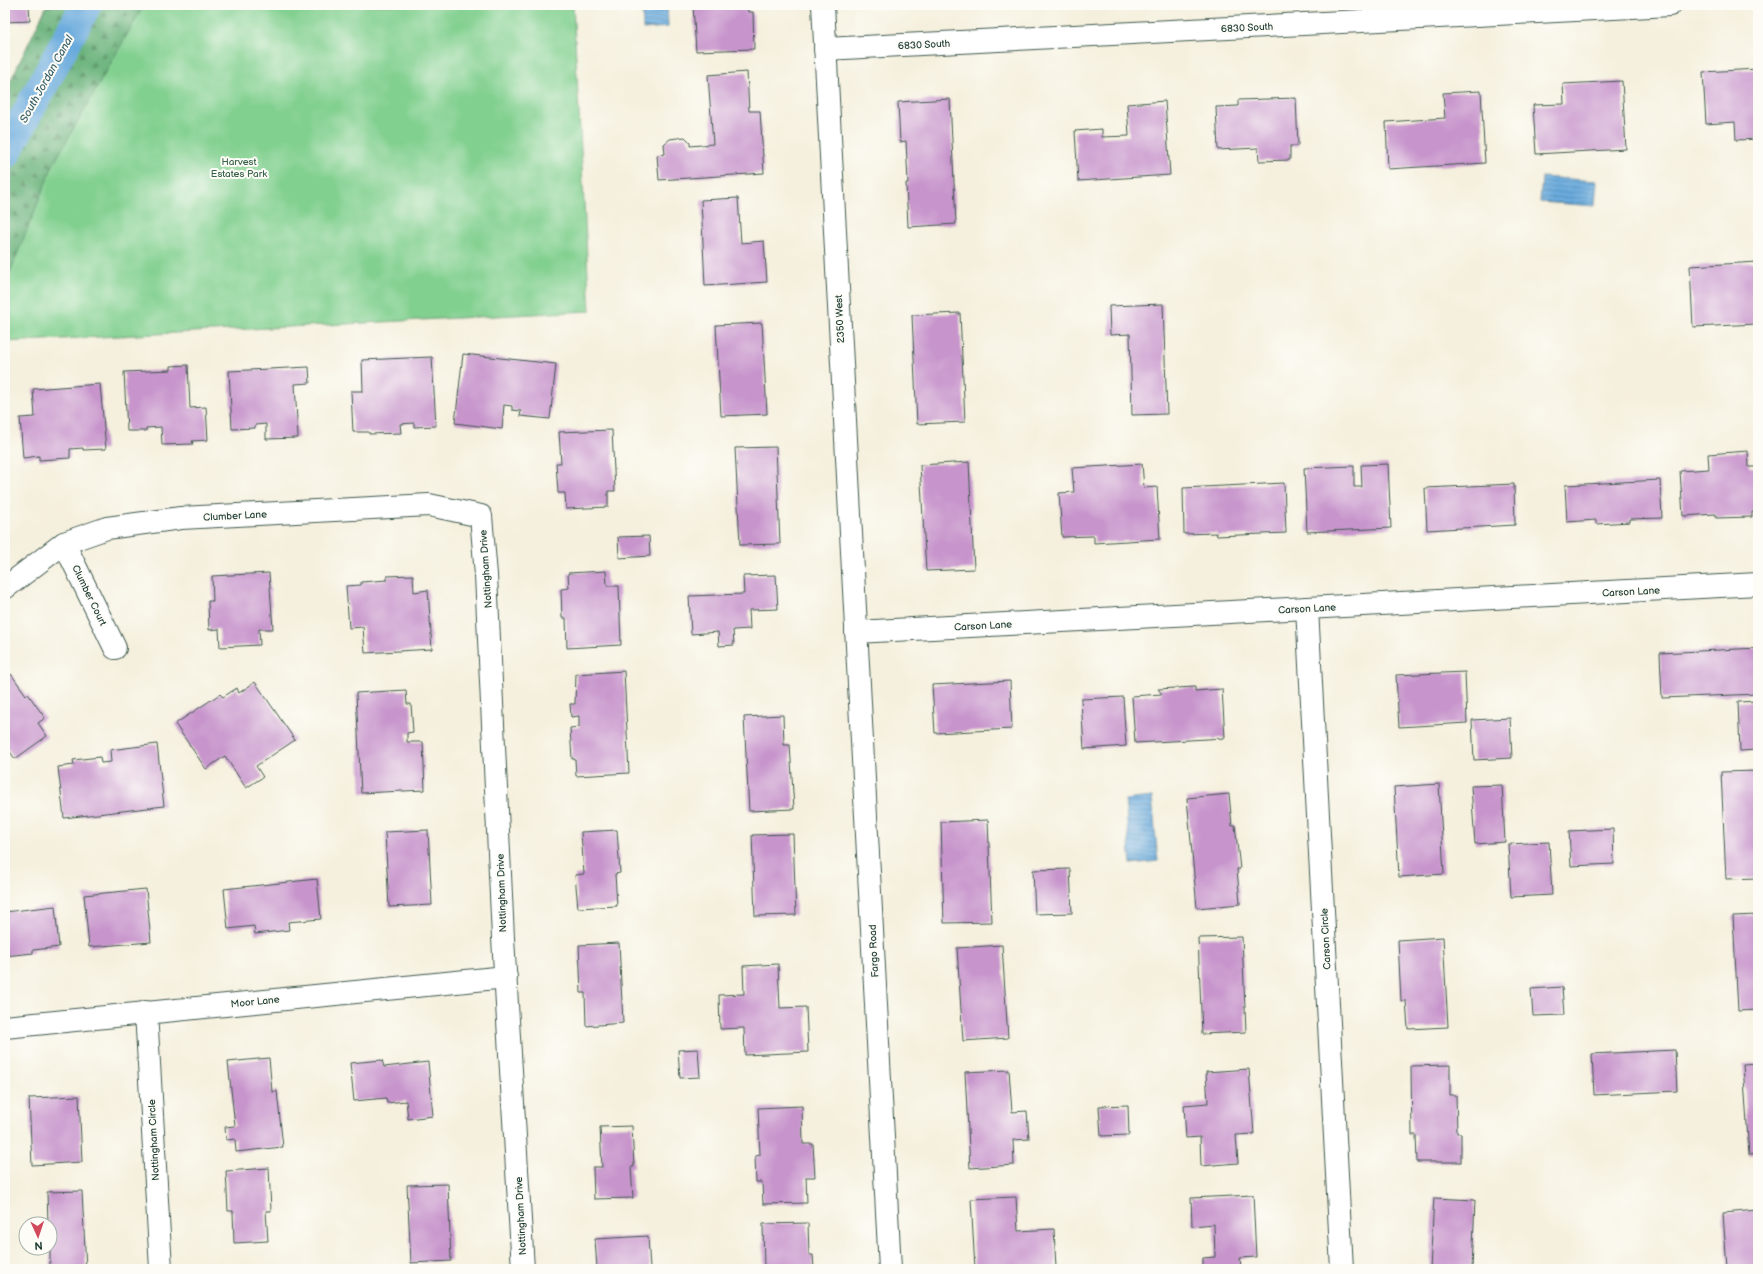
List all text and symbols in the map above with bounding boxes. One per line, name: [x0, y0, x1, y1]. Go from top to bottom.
street label: 6830 South: [1221, 21, 1274, 35]
water label: South Jordan Canal: [17, 33, 76, 125]
street label: 6830 South: [898, 38, 951, 52]
park label: Harvest Estates Park: [211, 156, 267, 180]
street label: 2350 West: [833, 295, 847, 343]
street label: Clumber Lane: [203, 508, 267, 524]
street label: Nottingham Drive: [477, 529, 495, 609]
street label: Clumber Court: [69, 563, 109, 628]
street label: Carson Lane: [1602, 584, 1660, 600]
street label: Carson Lane: [1278, 601, 1336, 617]
street label: Carson Lane: [954, 618, 1012, 634]
street label: Nottingham Drive: [495, 853, 509, 932]
street label: Carson Circle: [1318, 908, 1334, 970]
street label: Fargo Road: [867, 924, 881, 978]
street label: Moor Lane: [230, 993, 280, 1011]
street label: Nottingham Circle: [146, 1099, 162, 1181]
street label: Nottingham Drive: [513, 1176, 529, 1256]
north arrow: [18, 1216, 58, 1256]
text: N: [34, 1239, 43, 1252]

